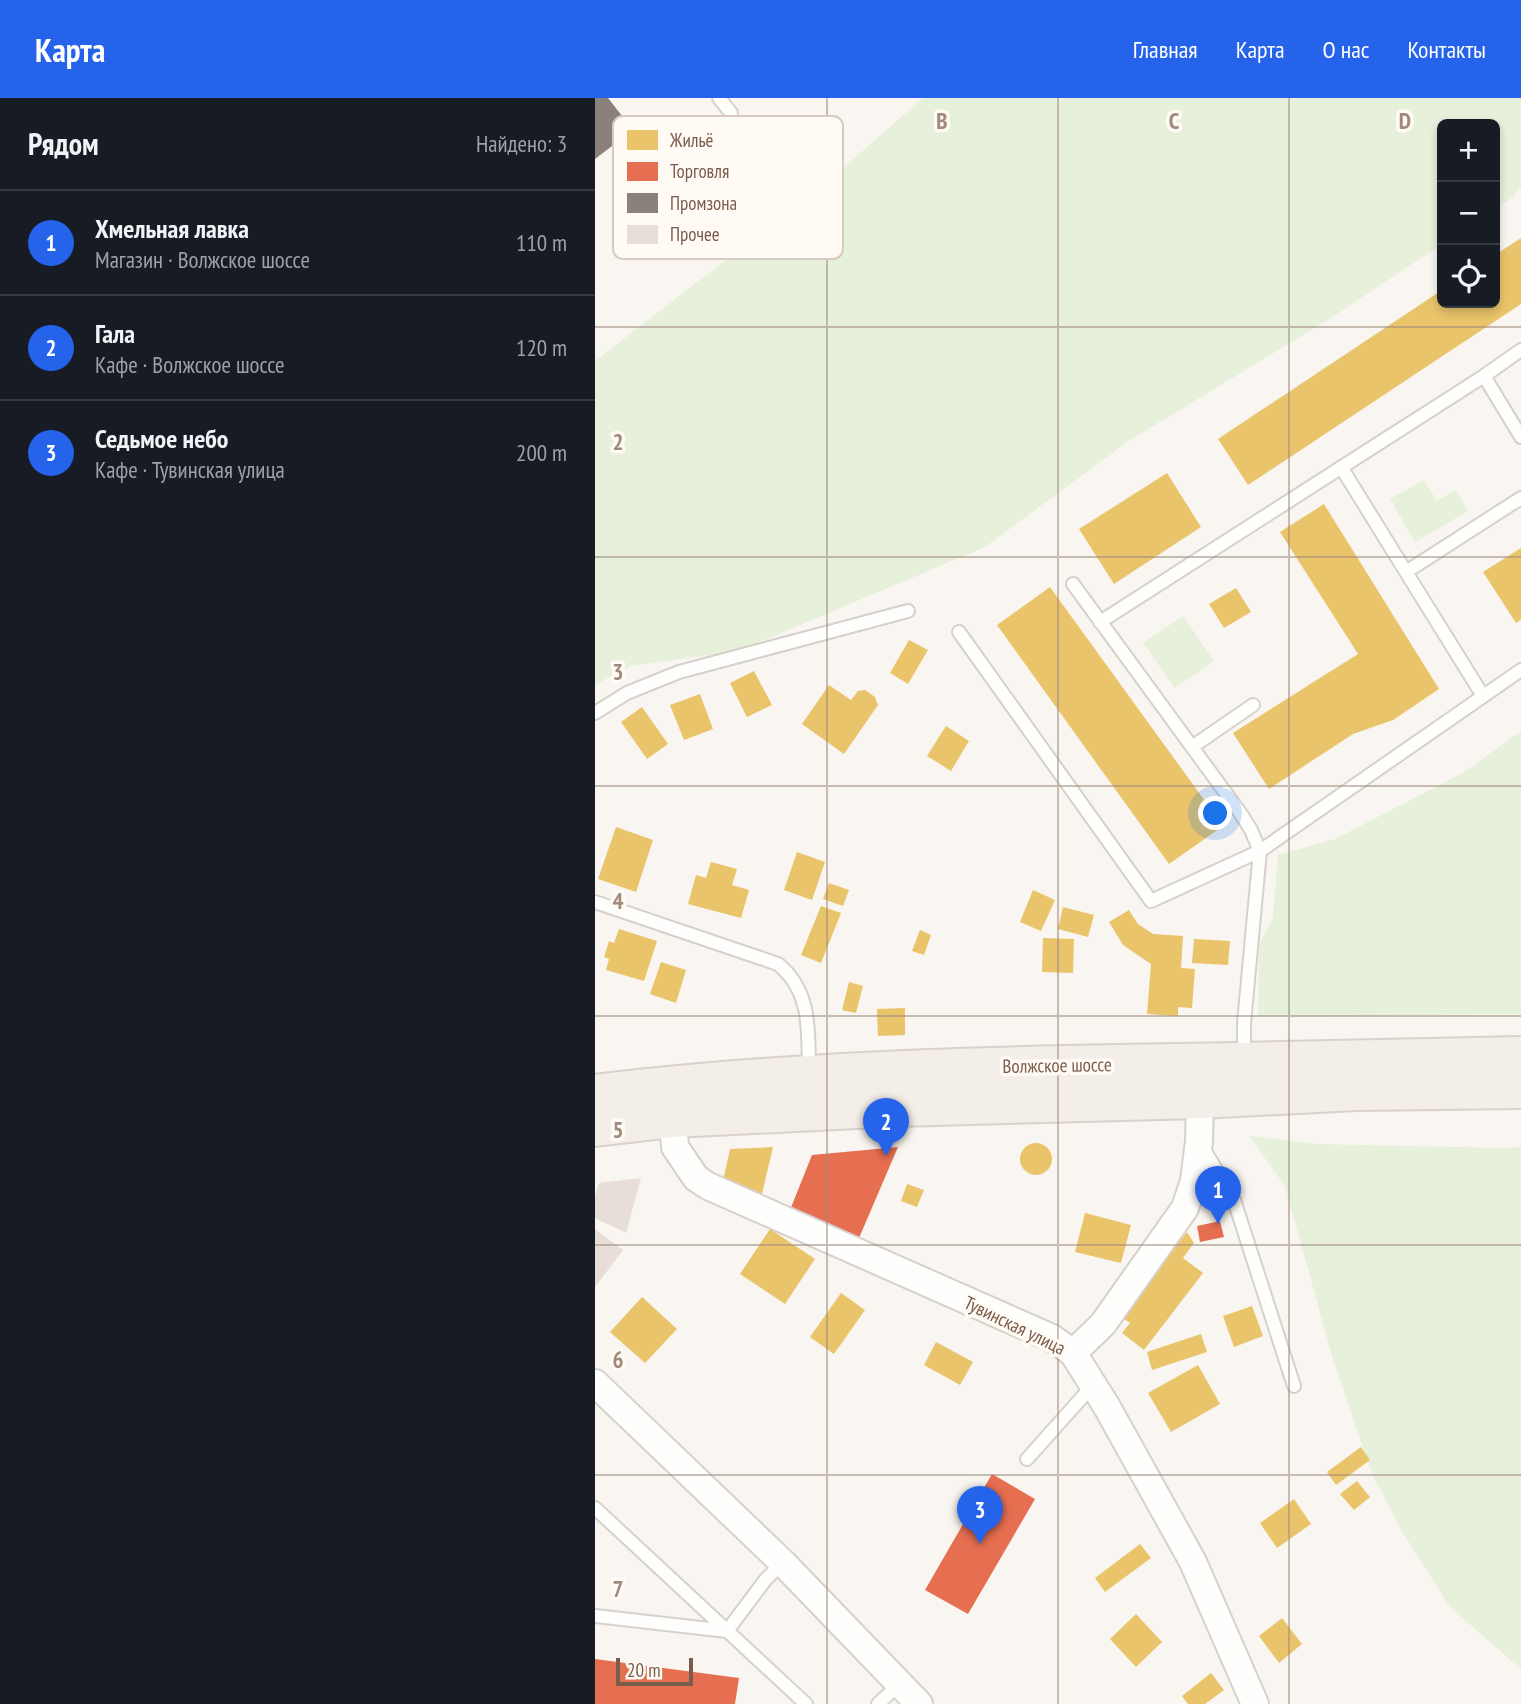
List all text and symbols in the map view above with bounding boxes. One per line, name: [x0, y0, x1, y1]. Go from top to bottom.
text: Карта: [35, 28, 105, 71]
text: Главная: [1133, 34, 1198, 65]
text: Карта: [1236, 34, 1285, 65]
text: О нас: [1323, 34, 1369, 65]
text: Контакты: [1407, 34, 1486, 65]
text: B: [936, 106, 948, 135]
text: C: [1169, 106, 1180, 135]
text: D: [1399, 106, 1411, 135]
legend: [613, 116, 843, 259]
map controls: [1437, 119, 1500, 308]
button: +: [1437, 119, 1500, 182]
text: Рядом: [28, 124, 99, 163]
text: Жильё: [669, 128, 714, 152]
text: Найдено: 3: [476, 129, 567, 158]
text: Торговля: [670, 159, 729, 183]
button: −: [1437, 182, 1500, 245]
text: Промзона: [670, 191, 737, 215]
text: Хмельная лавка: [95, 212, 249, 245]
text: Прочее: [670, 222, 720, 246]
text: 1: [46, 228, 57, 257]
text: 110 m: [516, 228, 567, 257]
text: Магазин · Волжское шоссе: [95, 245, 310, 274]
button: locate: [1437, 245, 1500, 308]
text: Гала: [95, 317, 135, 350]
text: 2: [46, 333, 57, 362]
text: 120 m: [516, 333, 567, 362]
text: Кафе · Волжское шоссе: [95, 350, 285, 379]
text: Седьмое небо: [95, 422, 228, 455]
text: 2: [613, 427, 624, 456]
text: 3: [46, 438, 57, 467]
text: 200 m: [516, 438, 567, 467]
text: Кафе · Тувинская улица: [95, 455, 285, 484]
text: 3: [613, 657, 624, 686]
your location: [1198, 796, 1232, 830]
text: 4: [613, 886, 624, 915]
street label: Волжское шоссе: [1002, 1052, 1112, 1078]
pin: 2: [863, 1098, 909, 1156]
text: 5: [613, 1115, 624, 1144]
pin: 1: [1195, 1166, 1241, 1224]
street label: Тувинская улица: [960, 1290, 1070, 1360]
text: 6: [613, 1345, 624, 1374]
pin: 3: [957, 1486, 1003, 1544]
text: 7: [613, 1574, 624, 1603]
scale bar: [616, 1655, 693, 1687]
text: 20 m: [627, 1658, 661, 1682]

